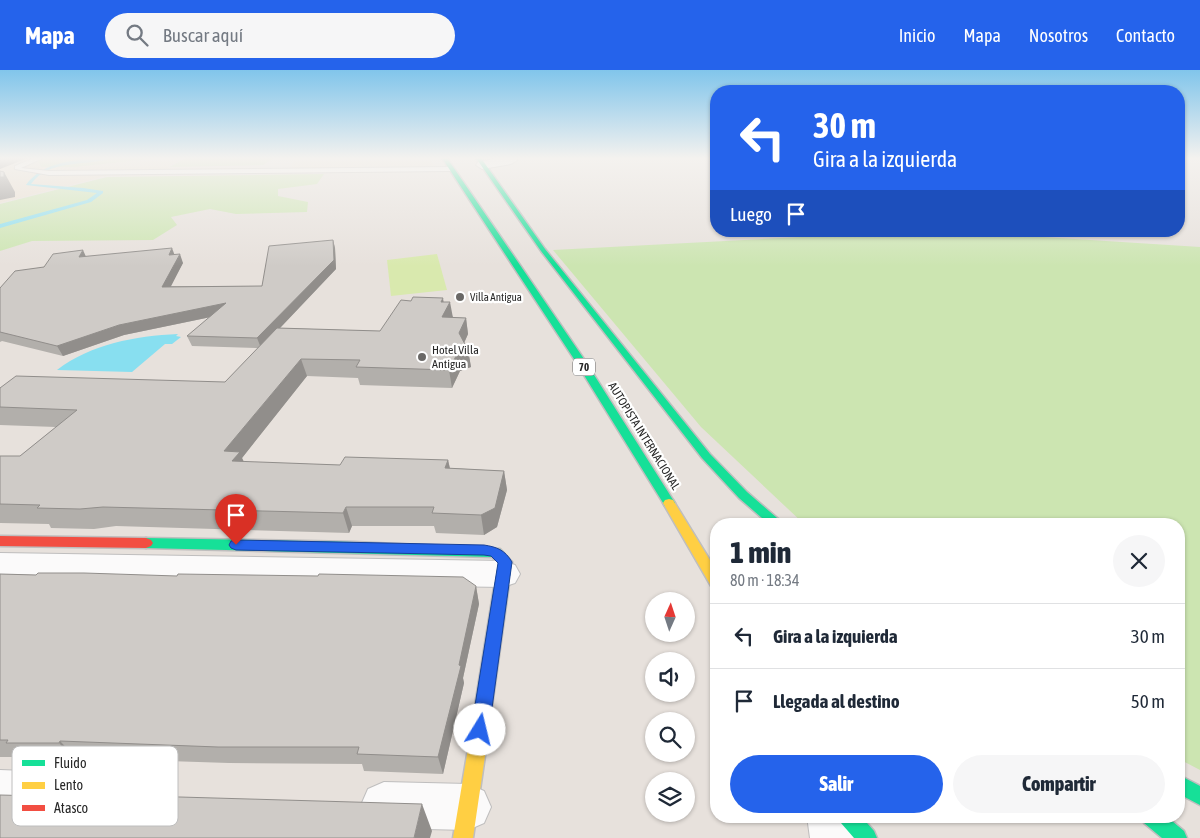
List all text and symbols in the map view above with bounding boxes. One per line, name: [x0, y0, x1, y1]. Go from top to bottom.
search box: [105, 13, 455, 58]
icon: search: [123, 21, 151, 49]
text: Mapa: [25, 22, 75, 49]
text: Buscar aquí: [163, 24, 243, 46]
text: Inicio: [899, 25, 935, 46]
text: Mapa: [963, 25, 1001, 46]
text: Nosotros: [1029, 25, 1088, 46]
text: Contacto: [1116, 25, 1175, 46]
icon: left: [730, 105, 795, 170]
text: 30 m: [813, 105, 876, 145]
text: Gira a la izquierda: [813, 146, 957, 172]
icon: arrive: [782, 200, 810, 228]
text: Luego: [730, 203, 772, 225]
marker: Villa Antigua: [454, 291, 466, 303]
place label: Villa Antigua: [470, 291, 522, 303]
place label: Hotel Villa Antigua: [432, 343, 479, 371]
marker: Hotel Villa Antigua: [416, 351, 428, 363]
road number: 70: [573, 358, 595, 376]
street label: AUTOPISTA INTERNACIONAL: [605, 380, 683, 493]
pin: [215, 494, 257, 545]
icon: arrive: [222, 501, 250, 529]
text: 1 min: [730, 535, 791, 569]
button: close: [1113, 535, 1165, 587]
text: 80 m · 18:34: [730, 571, 800, 589]
north arrow: [645, 592, 695, 642]
map controls: [645, 592, 695, 822]
icon: left: [730, 622, 758, 650]
text: Gira a la izquierda: [773, 625, 898, 647]
text: 30 m: [1131, 625, 1165, 647]
button: sound: [645, 652, 695, 702]
icon: arrive: [730, 687, 758, 715]
text: Llegada al destino: [773, 690, 900, 712]
text: 50 m: [1131, 690, 1165, 712]
position arrow: [453, 703, 505, 755]
button: search: [645, 712, 695, 762]
legend: [12, 746, 178, 826]
text: Fluido: [54, 755, 87, 771]
button: Salir: [730, 755, 943, 813]
button: Compartir: [953, 755, 1165, 813]
button: layers: [645, 772, 695, 822]
text: Lento: [54, 777, 83, 793]
text: Atasco: [54, 800, 88, 816]

